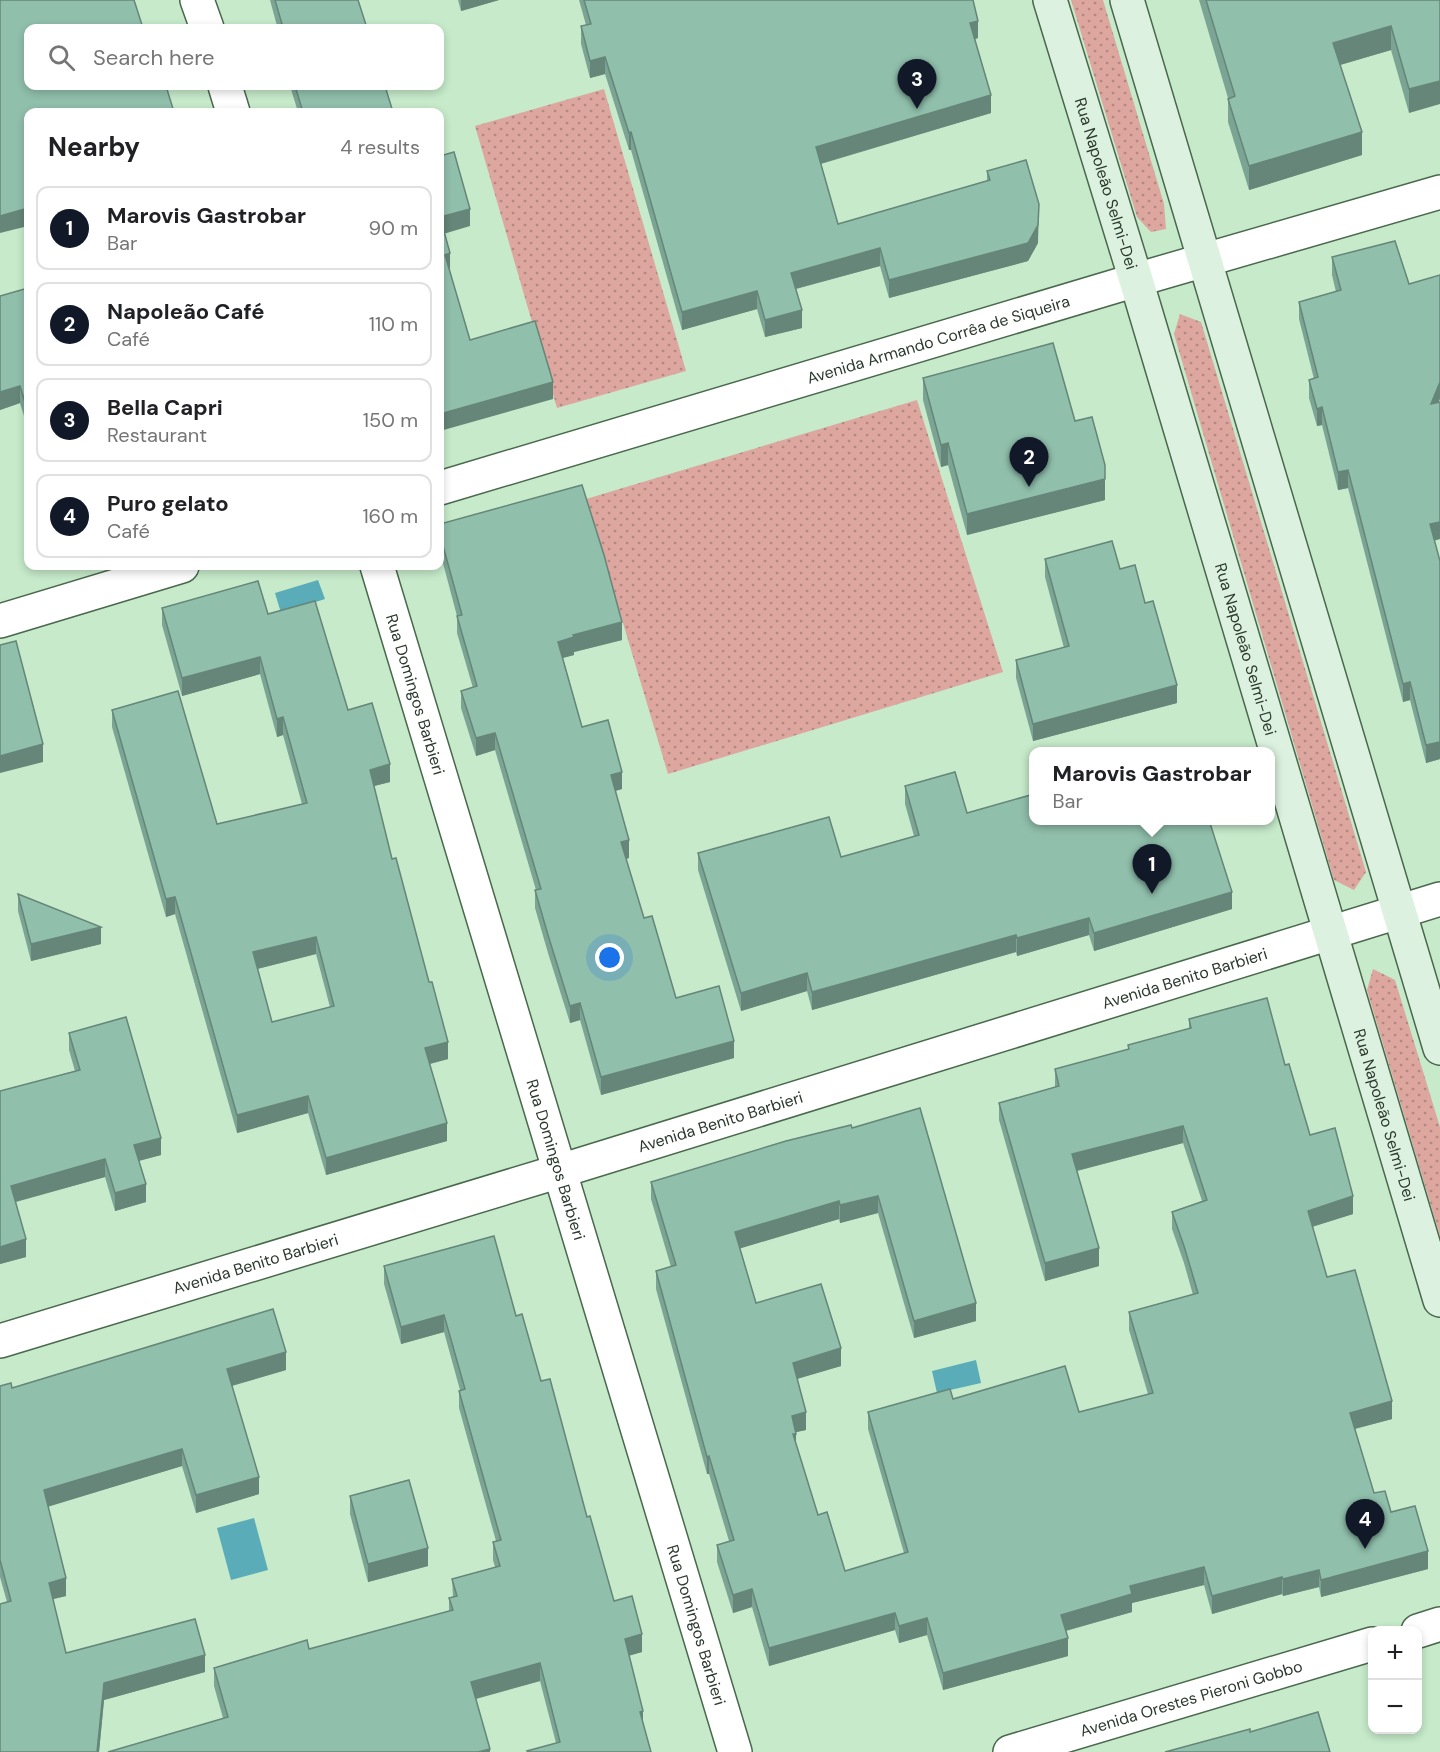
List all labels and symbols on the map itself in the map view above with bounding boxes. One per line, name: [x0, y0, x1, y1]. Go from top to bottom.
pin: 3: [898, 60, 936, 109]
street label: Rua Napoleão Selmi-Dei: [1070, 95, 1142, 272]
street label: Avenida Armando Corrêa de Siqueira: [804, 290, 1072, 389]
pin: 2: [1010, 438, 1048, 487]
street label: Rua Napoleão Selmi-Dei: [1210, 561, 1281, 738]
street label: Rua Domingos Barbieri: [381, 611, 449, 777]
pin: 1: [1132, 844, 1172, 894]
your location: [595, 943, 624, 972]
street label: Avenida Benito Barbieri: [1100, 943, 1270, 1014]
street label: Rua Napoleão Selmi-Dei: [1349, 1026, 1420, 1204]
street label: Rua Domingos Barbieri: [522, 1077, 590, 1243]
street label: Avenida Benito Barbieri: [635, 1087, 806, 1157]
street label: Avenida Benito Barbieri: [170, 1229, 341, 1299]
pin: 4: [1346, 1500, 1384, 1549]
street label: Rua Domingos Barbieri: [662, 1542, 730, 1708]
street label: Avenida Orestes Pieroni Gobbo: [1078, 1655, 1305, 1742]

